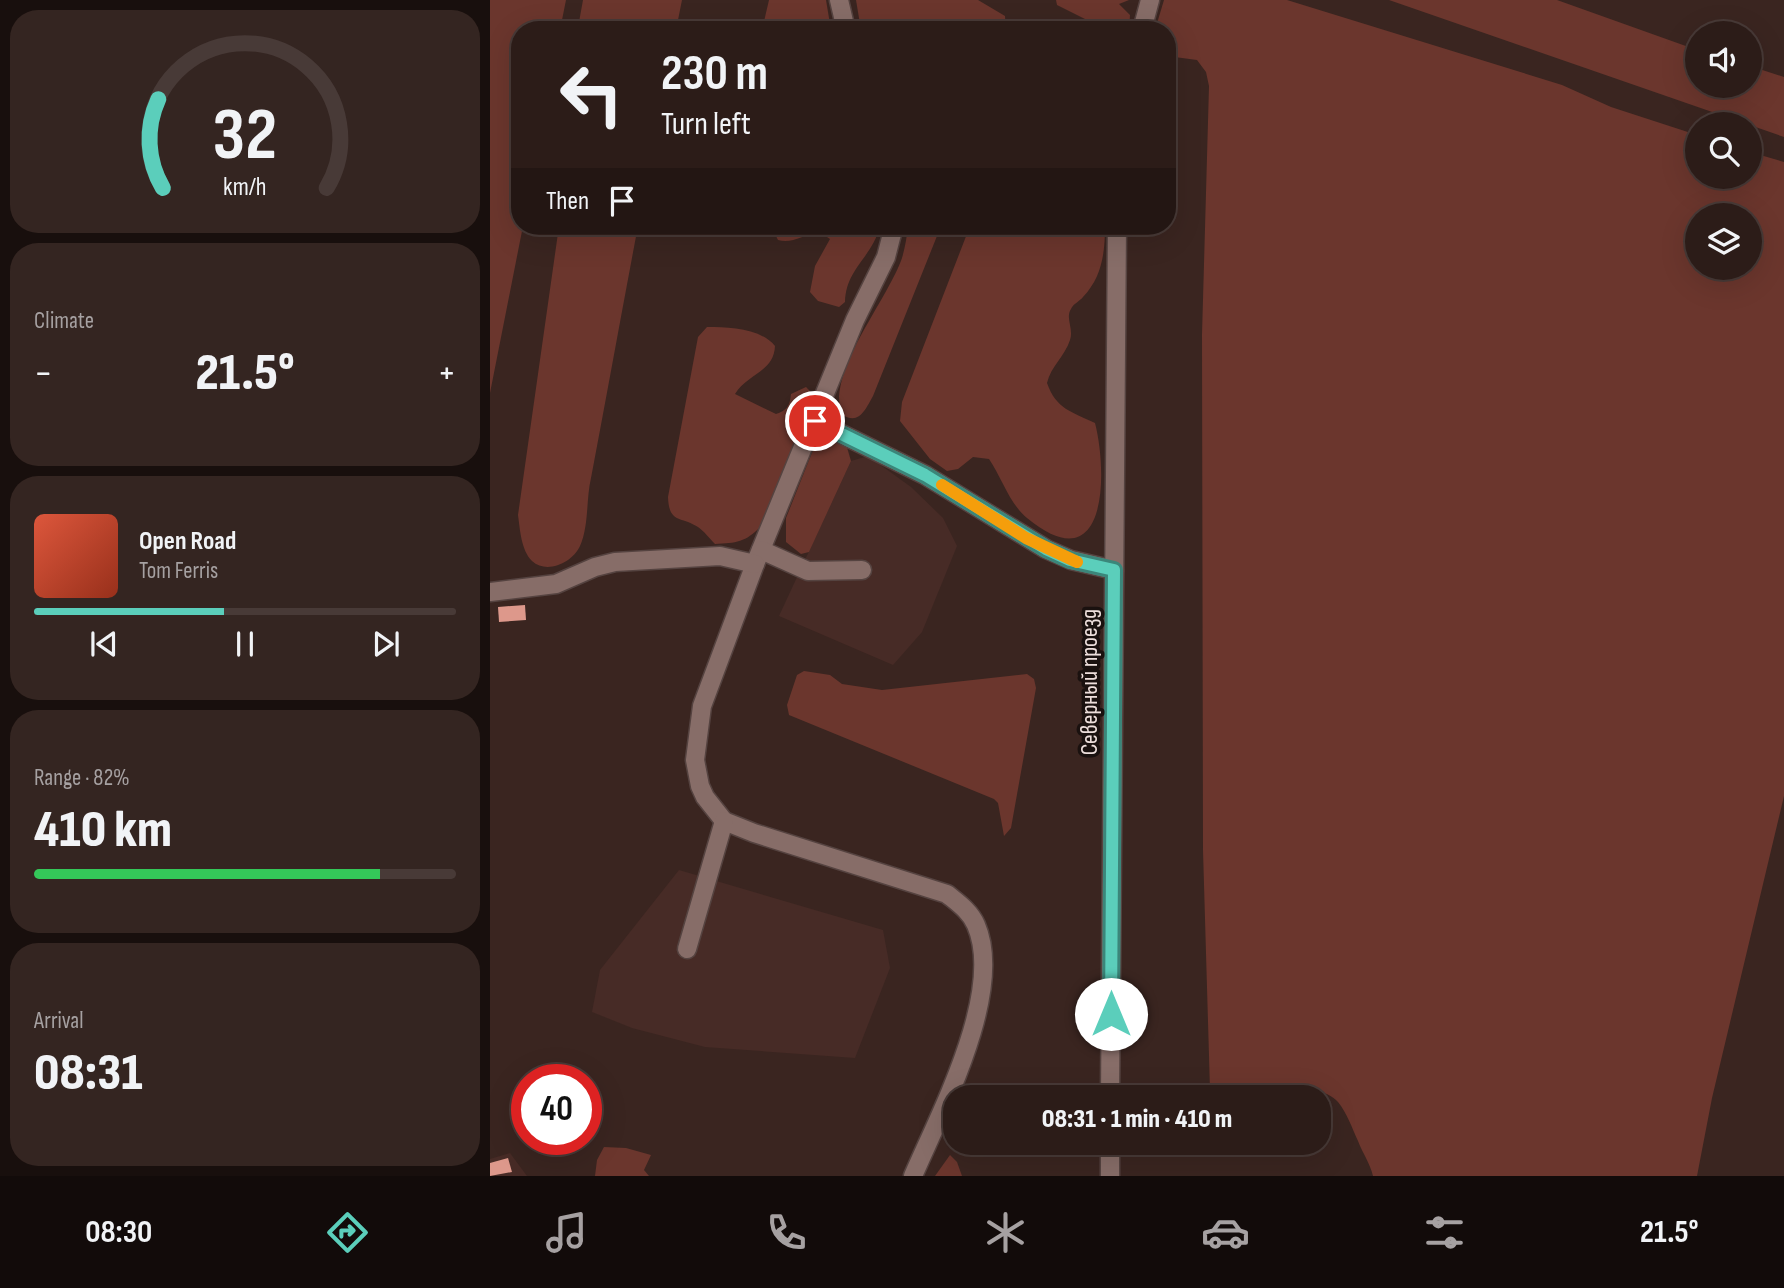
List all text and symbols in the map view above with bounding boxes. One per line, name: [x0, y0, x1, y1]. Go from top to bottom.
map controls: [1685, 21, 1762, 280]
button: sound: [1685, 21, 1762, 98]
text: 230 m: [661, 45, 768, 104]
icon: left: [546, 49, 637, 140]
text: 32: [213, 92, 277, 180]
text: Turn left: [661, 105, 751, 144]
button: search: [1685, 112, 1762, 189]
text: km/h: [223, 171, 267, 202]
icon: arrive: [603, 182, 641, 220]
text: Then: [546, 186, 589, 217]
button: layers: [1685, 203, 1762, 280]
text: Climate: [34, 307, 94, 335]
text: 21.5°: [195, 342, 295, 405]
text: −: [34, 351, 53, 396]
text: +: [437, 351, 456, 396]
pin: [785, 391, 845, 451]
icon: arrive: [796, 402, 834, 440]
text: Open Road: [139, 526, 236, 557]
text: Tom Ferris: [139, 557, 218, 585]
street label: Северный проезд: [1075, 609, 1104, 755]
icon: previous: [85, 625, 123, 663]
icon: pause: [226, 625, 264, 663]
icon: next: [367, 625, 405, 663]
text: Range · 82%: [34, 764, 130, 792]
text: 410 km: [34, 799, 172, 862]
position arrow: [1074, 977, 1148, 1051]
text: Arrival: [34, 1007, 83, 1035]
text: 08:31: [34, 1042, 143, 1105]
speed limit sign: 40: [511, 1064, 602, 1155]
text: 08:31 · 1 min · 410 m: [1042, 1104, 1232, 1135]
icon: directions: [323, 1208, 372, 1257]
icon: music: [542, 1208, 591, 1257]
icon: phone: [762, 1208, 811, 1257]
icon: climate: [981, 1208, 1030, 1257]
icon: car: [1201, 1208, 1250, 1257]
icon: filters: [1420, 1208, 1469, 1257]
text: 08:30: [85, 1213, 152, 1252]
text: 21.5°: [1640, 1213, 1699, 1252]

